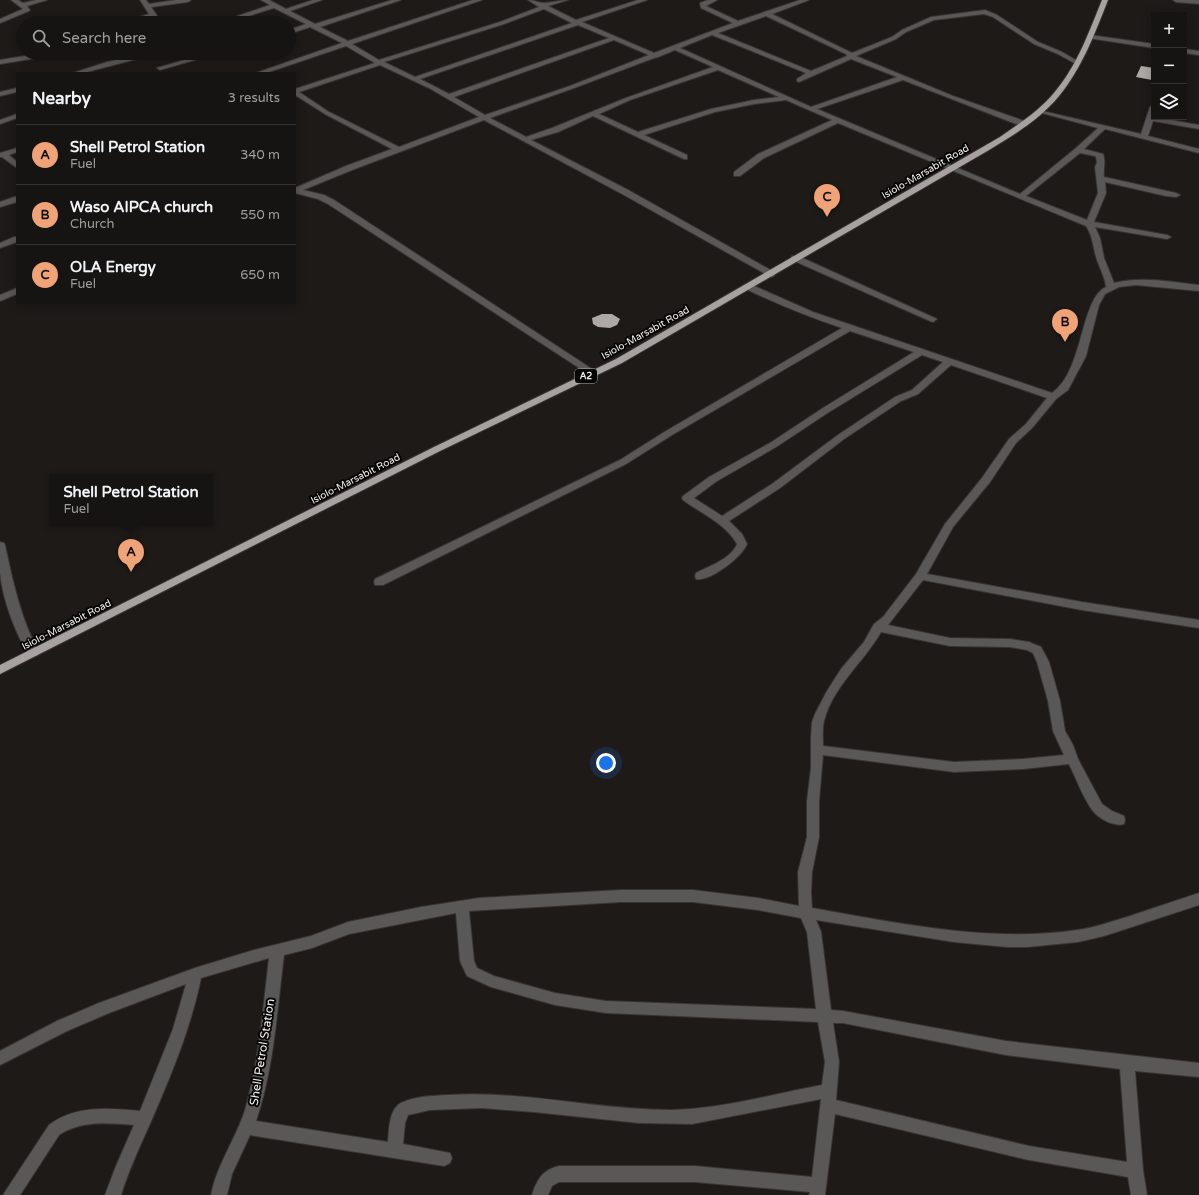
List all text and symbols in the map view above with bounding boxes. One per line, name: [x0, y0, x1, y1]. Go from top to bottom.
map controls: [1151, 12, 1187, 120]
button: +: [1151, 12, 1187, 48]
search box: [16, 16, 296, 60]
icon: search: [30, 27, 52, 49]
text: Search here: [62, 29, 146, 47]
button: −: [1151, 48, 1187, 84]
button: layers: [1151, 84, 1187, 120]
text: Nearby: [32, 88, 91, 109]
text: 3 results: [228, 90, 280, 106]
text: Shell Petrol Station: [70, 138, 205, 156]
street label: Isiolo-Marsabit Road: [880, 142, 971, 202]
text: A: [40, 147, 50, 163]
text: 340 m: [240, 147, 280, 163]
text: Fuel: [70, 156, 96, 172]
pin: C: [814, 184, 840, 217]
text: Waso AIPCA church: [70, 198, 213, 216]
text: B: [40, 207, 50, 223]
text: 550 m: [240, 207, 280, 223]
text: Church: [70, 216, 114, 232]
text: OLA Energy: [70, 258, 156, 276]
text: C: [40, 267, 50, 283]
text: 650 m: [240, 267, 280, 283]
text: Fuel: [70, 276, 96, 292]
street label: Isiolo-Marsabit Road: [599, 304, 692, 362]
pin: B: [1052, 309, 1078, 342]
road number: A2: [575, 369, 597, 383]
street label: Isiolo-Marsabit Road: [309, 451, 402, 507]
popup: [49, 474, 213, 526]
text: Shell Petrol Station: [63, 483, 199, 501]
text: Fuel: [63, 501, 89, 517]
pin: A: [118, 539, 144, 572]
street label: Isiolo-Marsabit Road: [20, 597, 113, 653]
your location: [596, 753, 616, 773]
street label: Shell Petrol Station: [247, 998, 277, 1106]

